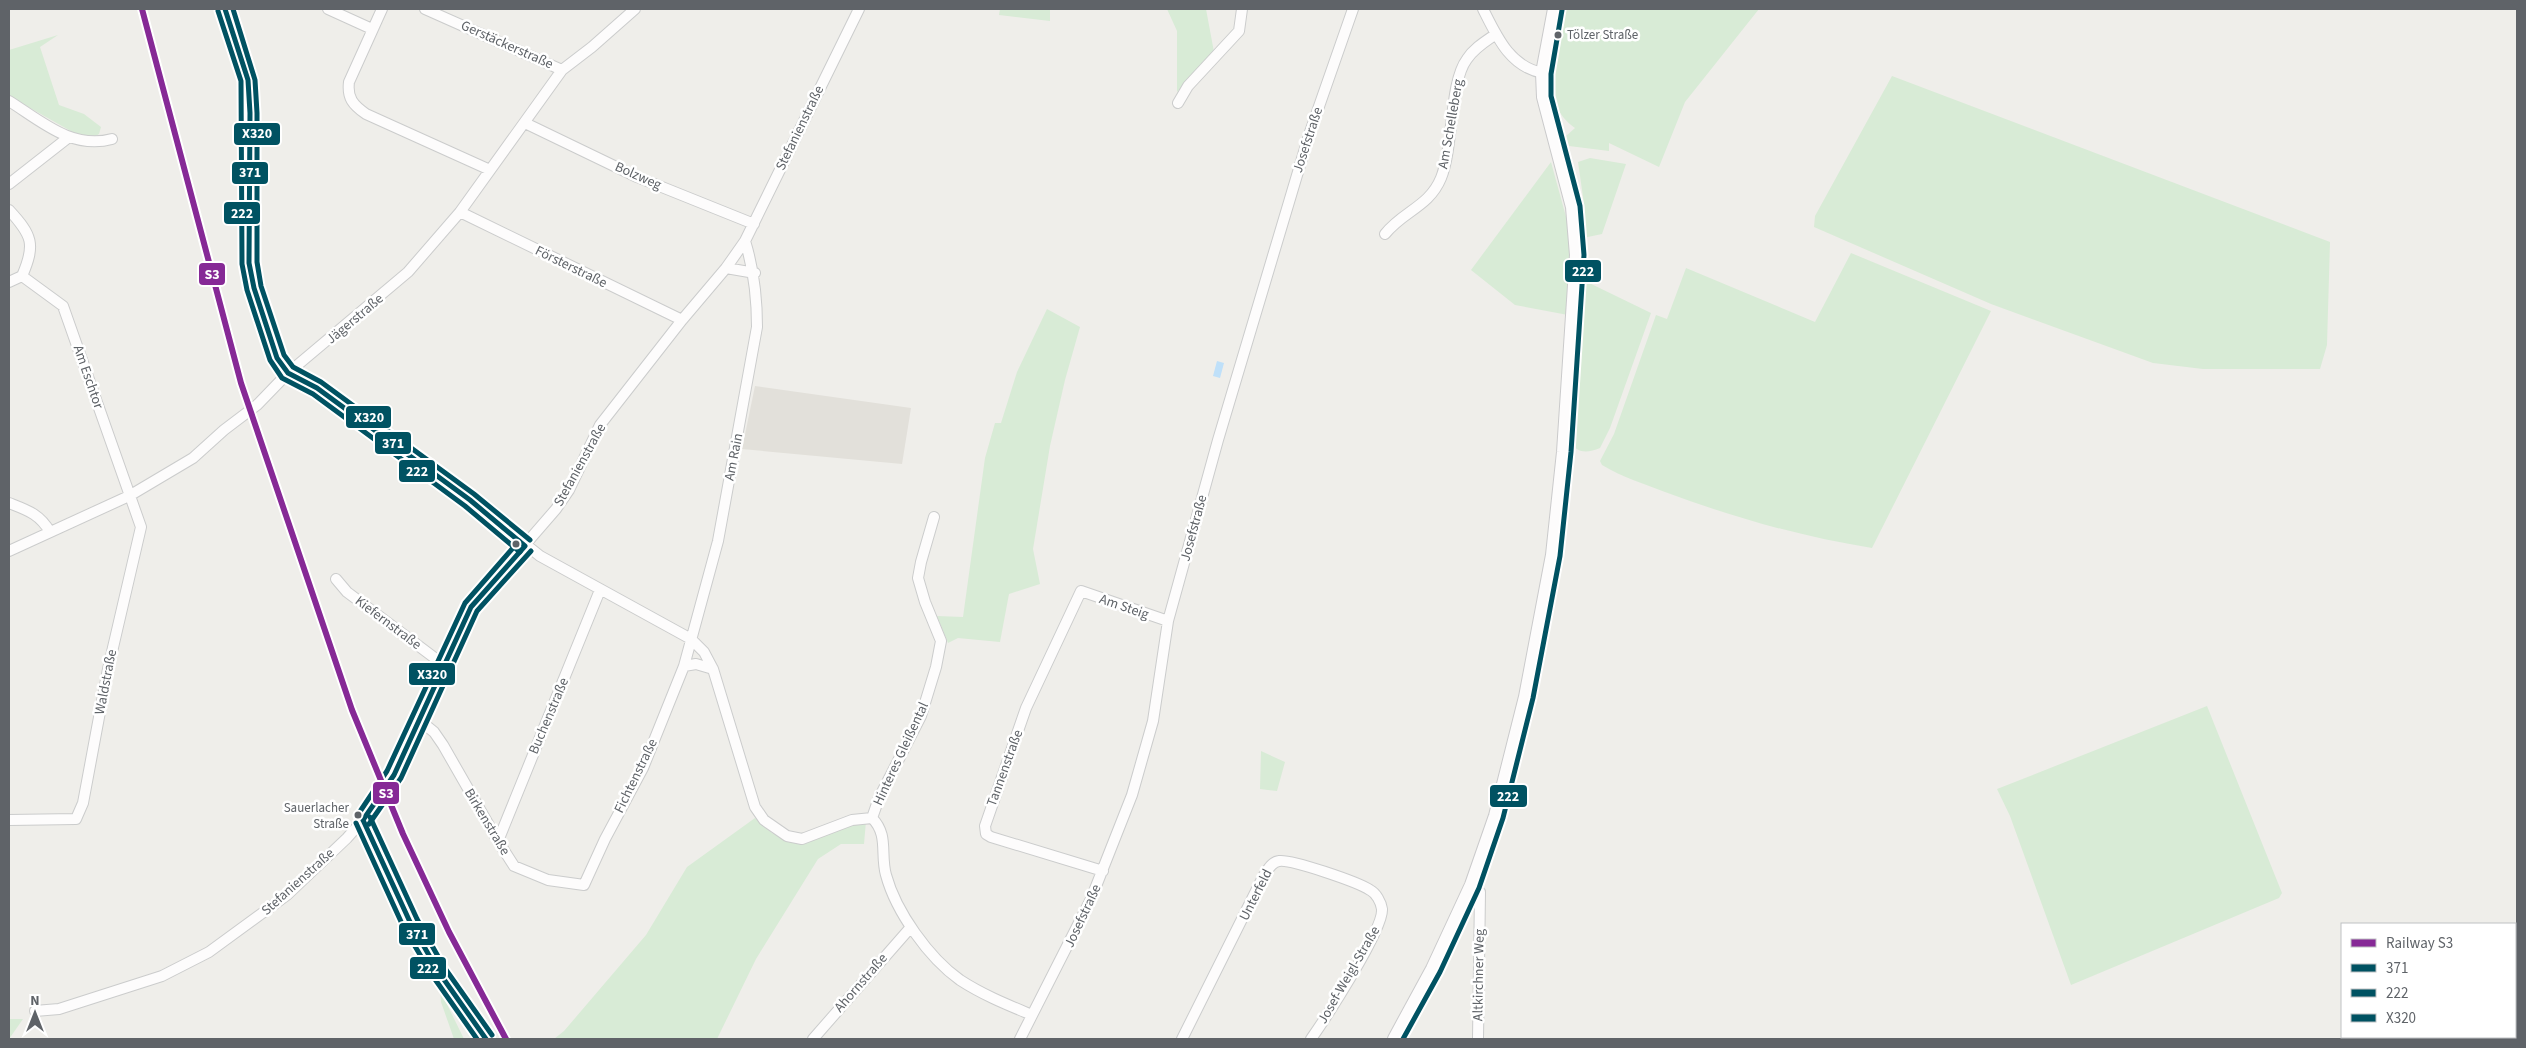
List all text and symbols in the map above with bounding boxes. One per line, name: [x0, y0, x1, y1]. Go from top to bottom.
street label: Gerstäckerstraße: [458, 16, 556, 74]
place label: Tölzer Straße: [1567, 26, 1638, 44]
marker: Tölzer Straße: [1553, 30, 1563, 40]
street label: Am Schelleberg: [1433, 77, 1469, 171]
street label: Stefanienstraße: [771, 82, 829, 174]
street label: Josefstraße: [1288, 105, 1328, 175]
line badge: X320: [233, 122, 281, 146]
text: X320: [242, 124, 272, 144]
street label: Bolzweg: [611, 157, 665, 195]
line badge: 371: [231, 161, 269, 185]
text: 371: [239, 163, 261, 183]
line badge: 222: [223, 201, 261, 225]
text: 222: [231, 204, 253, 224]
street label: Försterstraße: [532, 241, 610, 293]
line badge: 222: [1564, 259, 1602, 283]
line badge: S3: [198, 262, 226, 286]
text: 222: [1572, 262, 1594, 282]
text: S3: [204, 265, 220, 285]
street label: Jägerstraße: [322, 289, 388, 349]
street label: Am Eschtor: [68, 342, 108, 412]
line badge: X320: [345, 405, 392, 429]
text: X320: [354, 408, 384, 428]
street label: Stefanienstraße: [549, 420, 611, 510]
line badge: 371: [374, 431, 412, 455]
street label: Am Rain: [720, 431, 748, 483]
text: 371: [382, 434, 404, 454]
line badge: 222: [398, 459, 436, 483]
text: 222: [406, 462, 428, 482]
street label: Josefstraße: [1176, 493, 1212, 563]
unlabelled marker: [511, 539, 521, 549]
street label: Am Steig: [1097, 589, 1151, 625]
street label: Kiefernstraße: [351, 591, 426, 655]
street label: Waldstraße: [90, 648, 122, 716]
line badge: X320: [408, 662, 456, 686]
text: X320: [417, 665, 447, 685]
street label: Buchenstraße: [524, 675, 574, 757]
street label: Hinteres Gleißental: [868, 698, 934, 809]
street label: Tannenstraße: [982, 727, 1028, 809]
street label: Fichtenstraße: [609, 735, 663, 817]
line badge: S3: [372, 781, 400, 805]
text: S3: [378, 784, 394, 804]
line badge: 222: [1489, 784, 1528, 808]
street label: Birkenstraße: [459, 785, 515, 859]
text: 222: [1497, 787, 1519, 807]
place label: Sauerlacher Straße: [284, 799, 349, 833]
marker: Sauerlacher Straße: [353, 810, 363, 820]
street label: Stefanienstraße: [257, 844, 339, 920]
street label: Unterfeld: [1235, 866, 1277, 924]
street label: Josefstraße: [1060, 881, 1106, 951]
line badge: 371: [398, 922, 436, 946]
street label: Josef-Weigl-Straße: [1313, 922, 1385, 1028]
legend: [2341, 923, 2516, 1038]
text: 371: [406, 925, 428, 945]
street label: Altkirchner Weg: [1468, 929, 1490, 1021]
text: Railway S3: [2386, 933, 2453, 954]
street label: Ahornstraße: [830, 949, 892, 1017]
line badge: 222: [409, 956, 447, 980]
text: 371: [2386, 958, 2408, 979]
text: 222: [417, 959, 439, 979]
text: 222: [2386, 983, 2408, 1004]
north arrow: [10, 988, 60, 1038]
text: N: [30, 991, 40, 1011]
text: X320: [2386, 1008, 2416, 1029]

